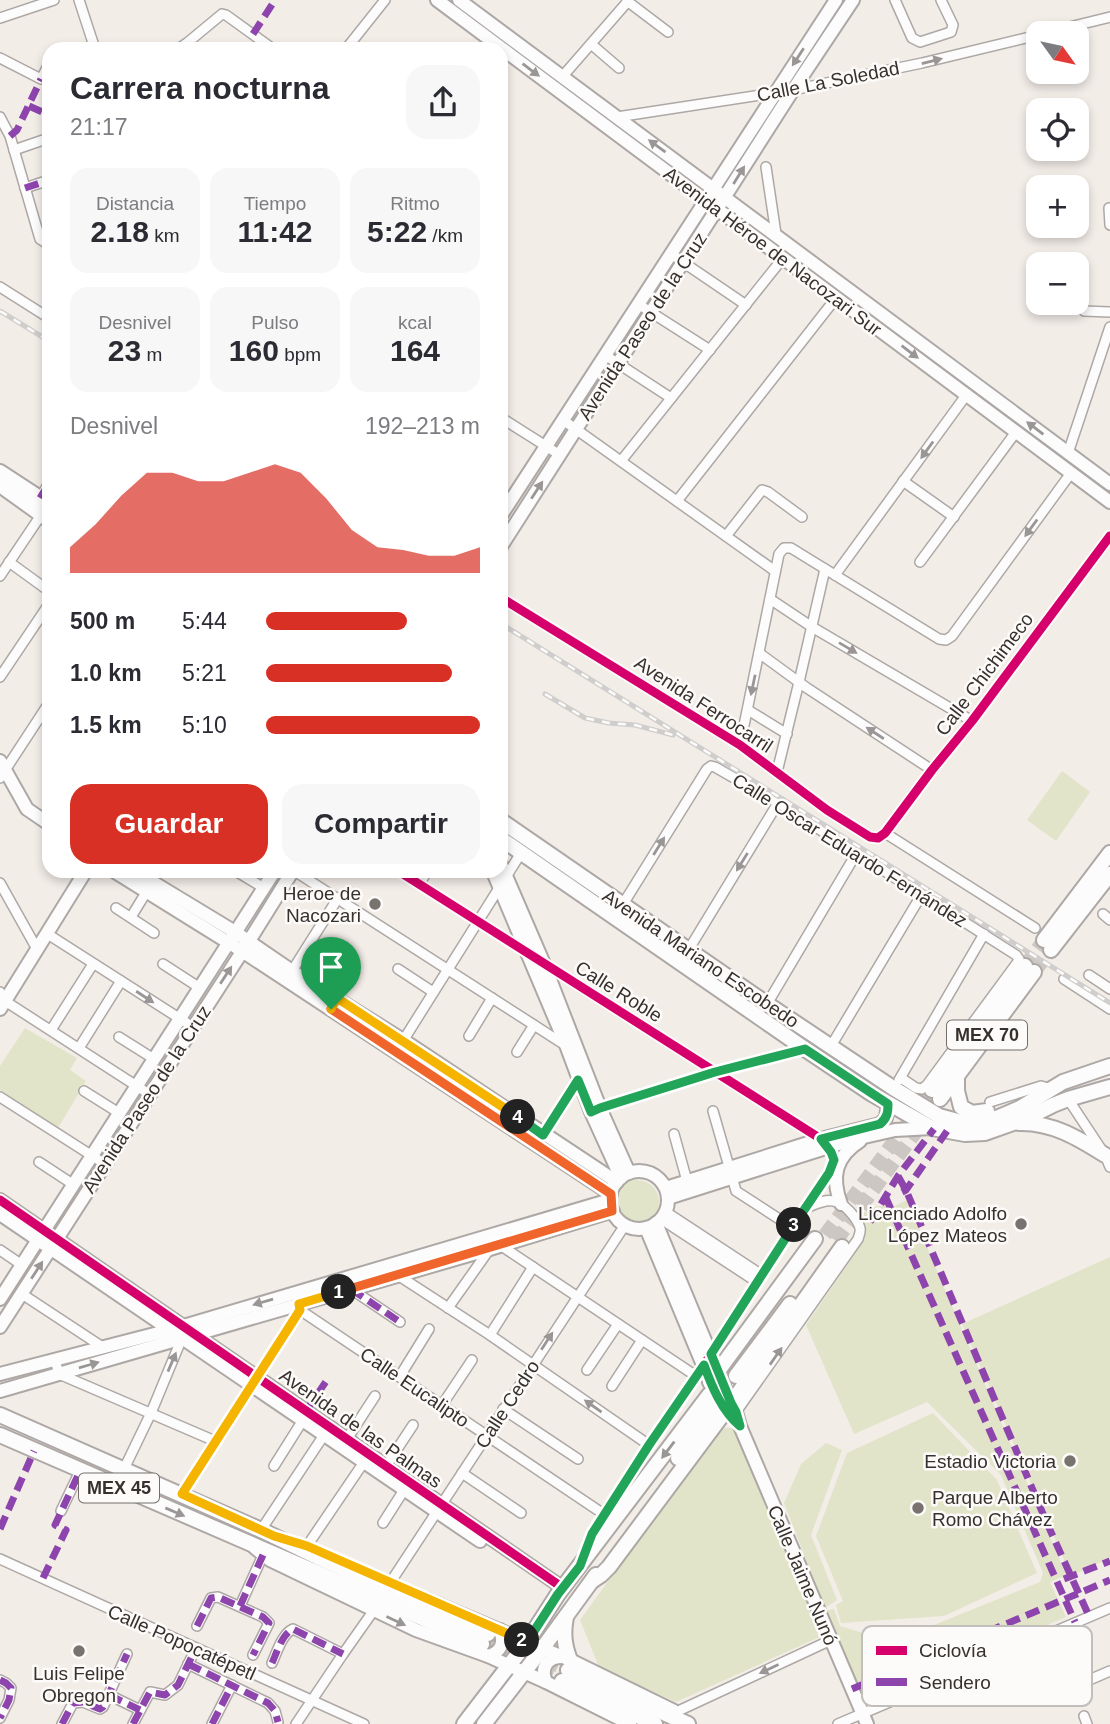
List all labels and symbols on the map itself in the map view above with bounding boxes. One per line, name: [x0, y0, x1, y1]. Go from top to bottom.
north arrow: [1026, 21, 1088, 84]
one-way arrow: [792, 47, 805, 67]
one-way arrow: [921, 55, 943, 66]
street label: Calle La Soledad: [755, 57, 901, 106]
one-way arrow: [521, 63, 540, 77]
one-way arrow: [647, 139, 666, 153]
street label: Avenida Héroe de Nacozari Sur: [660, 163, 886, 340]
one-way arrow: [732, 165, 745, 184]
street label: Avenida Paseo de la Cruz: [574, 229, 711, 424]
one-way arrow: [901, 345, 919, 359]
one-way arrow: [1027, 421, 1045, 436]
one-way arrow: [919, 440, 934, 458]
one-way arrow: [530, 481, 544, 499]
one-way arrow: [1024, 519, 1038, 537]
street label: Calle Chichimeco: [932, 609, 1037, 740]
one-way arrow: [839, 642, 858, 655]
street label: Avenida Ferrocarril: [631, 652, 777, 757]
one-way arrow: [747, 674, 758, 696]
one-way arrow: [865, 726, 885, 739]
street label: Calle Oscar Eduardo Fernández: [729, 769, 971, 932]
one-way arrow: [653, 836, 666, 855]
one-way arrow: [736, 852, 749, 871]
place label: Heroe de Nacozari: [283, 883, 361, 926]
street label: Avenida Mariano Escobedo: [599, 885, 803, 1032]
marker: Heroe de Nacozari: [367, 896, 383, 912]
pin: [301, 937, 361, 1009]
street label: Calle Roble: [572, 956, 666, 1026]
one-way arrow: [219, 966, 232, 985]
one-way arrow: [135, 990, 155, 1003]
street label: Avenida Paseo de la Cruz: [78, 1002, 215, 1197]
road number: MEX 70: [947, 1020, 1027, 1050]
pin: 4: [500, 1100, 536, 1134]
place label: Licenciado Adolfo López Mateos: [858, 1203, 1007, 1246]
pin: 3: [776, 1208, 812, 1242]
marker: Licenciado Adolfo López Mateos: [1013, 1216, 1029, 1232]
one-way arrow: [31, 1260, 44, 1280]
pin: 1: [322, 1274, 356, 1310]
one-way arrow: [252, 1297, 274, 1308]
one-way arrow: [541, 1332, 554, 1351]
street label: Calle Eucalipto: [356, 1343, 473, 1432]
one-way arrow: [769, 1347, 783, 1365]
one-way arrow: [167, 1352, 178, 1373]
street label: Calle Cedro: [471, 1356, 544, 1452]
one-way arrow: [78, 1359, 100, 1370]
street label: Avenida de las Palmas: [276, 1364, 446, 1492]
one-way arrow: [584, 1399, 602, 1413]
one-way arrow: [661, 1440, 675, 1459]
place label: Estadio Victoria: [924, 1451, 1056, 1472]
marker: Estadio Victoria: [1062, 1453, 1078, 1469]
road number: MEX 45: [79, 1474, 159, 1503]
place label: Parque Alberto Romo Chávez: [932, 1487, 1058, 1530]
marker: Parque Alberto Romo Chávez: [910, 1500, 926, 1516]
street label: Calle Jaime Nunó: [764, 1502, 842, 1648]
one-way arrow: [164, 1506, 185, 1517]
street label: Calle Popocatépetl: [105, 1600, 259, 1684]
one-way arrow: [386, 1615, 406, 1626]
pin: 2: [504, 1622, 540, 1658]
legend: [862, 1626, 1092, 1706]
text: Ciclovía: [919, 1640, 987, 1661]
marker: Luis Felipe Obregon: [71, 1643, 87, 1659]
place label: Luis Felipe Obregon: [33, 1663, 125, 1706]
one-way arrow: [759, 1663, 779, 1675]
text: Sendero: [919, 1672, 991, 1693]

